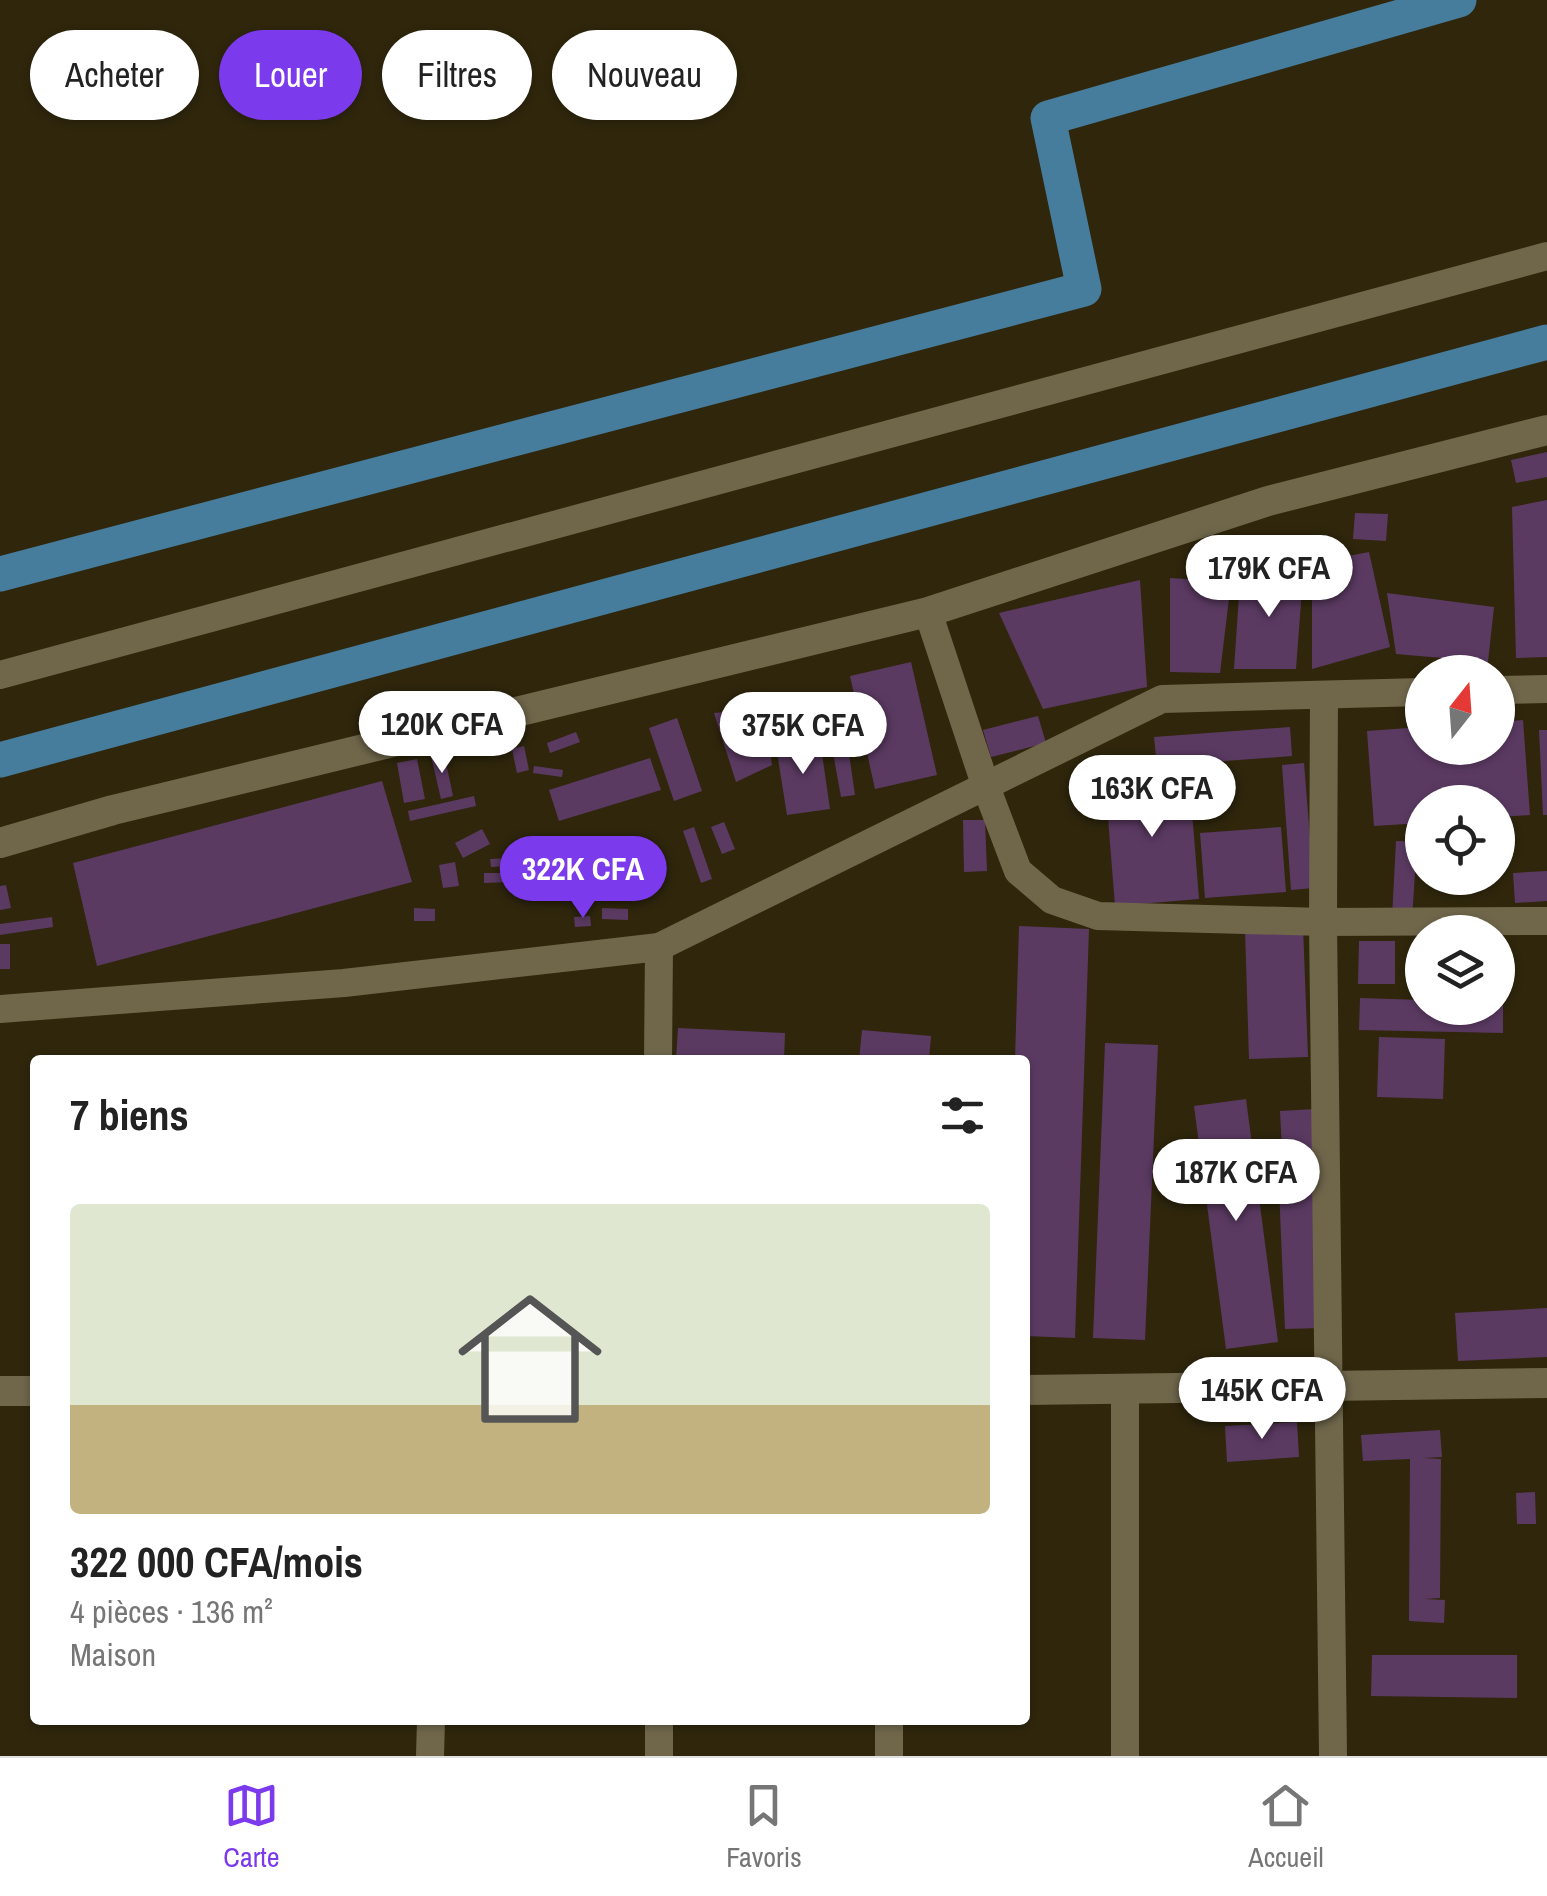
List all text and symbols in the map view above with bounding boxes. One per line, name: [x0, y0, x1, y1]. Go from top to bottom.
chip: Acheter: [30, 30, 199, 120]
chip: Louer: [219, 30, 362, 120]
chip: Filtres: [382, 30, 532, 120]
chip: Nouveau: [552, 30, 737, 120]
pin: 179K CFA: [1166, 535, 1372, 620]
text: 179K CFA: [1208, 546, 1330, 589]
north arrow: [1405, 655, 1515, 765]
map controls: [1405, 655, 1515, 1025]
pin: 120K CFA: [339, 691, 545, 776]
pin: 375K CFA: [700, 692, 906, 777]
text: 120K CFA: [381, 702, 503, 745]
text: 375K CFA: [742, 703, 864, 746]
pin: 163K CFA: [1049, 755, 1255, 840]
text: 163K CFA: [1091, 766, 1213, 809]
button: locate: [1405, 785, 1515, 895]
pin: 322K CFA: [480, 836, 686, 921]
text: 322K CFA: [522, 847, 644, 890]
button: layers: [1405, 915, 1515, 1025]
text: 7 biens: [70, 1087, 189, 1143]
icon: filters: [935, 1088, 990, 1143]
pin: 187K CFA: [1133, 1139, 1339, 1224]
text: 187K CFA: [1175, 1150, 1297, 1193]
icon: home: [440, 1269, 620, 1449]
pin: 145K CFA: [1159, 1357, 1365, 1442]
text: 145K CFA: [1201, 1368, 1323, 1411]
text: 322 000 CFA/mois: [70, 1534, 363, 1590]
text: 4 pièces · 136 m²: [70, 1590, 273, 1633]
text: Maison: [70, 1633, 156, 1676]
tab: Carte: [223, 1778, 279, 1876]
tab: Favoris: [726, 1778, 802, 1876]
tab: Accueil: [1248, 1778, 1324, 1876]

